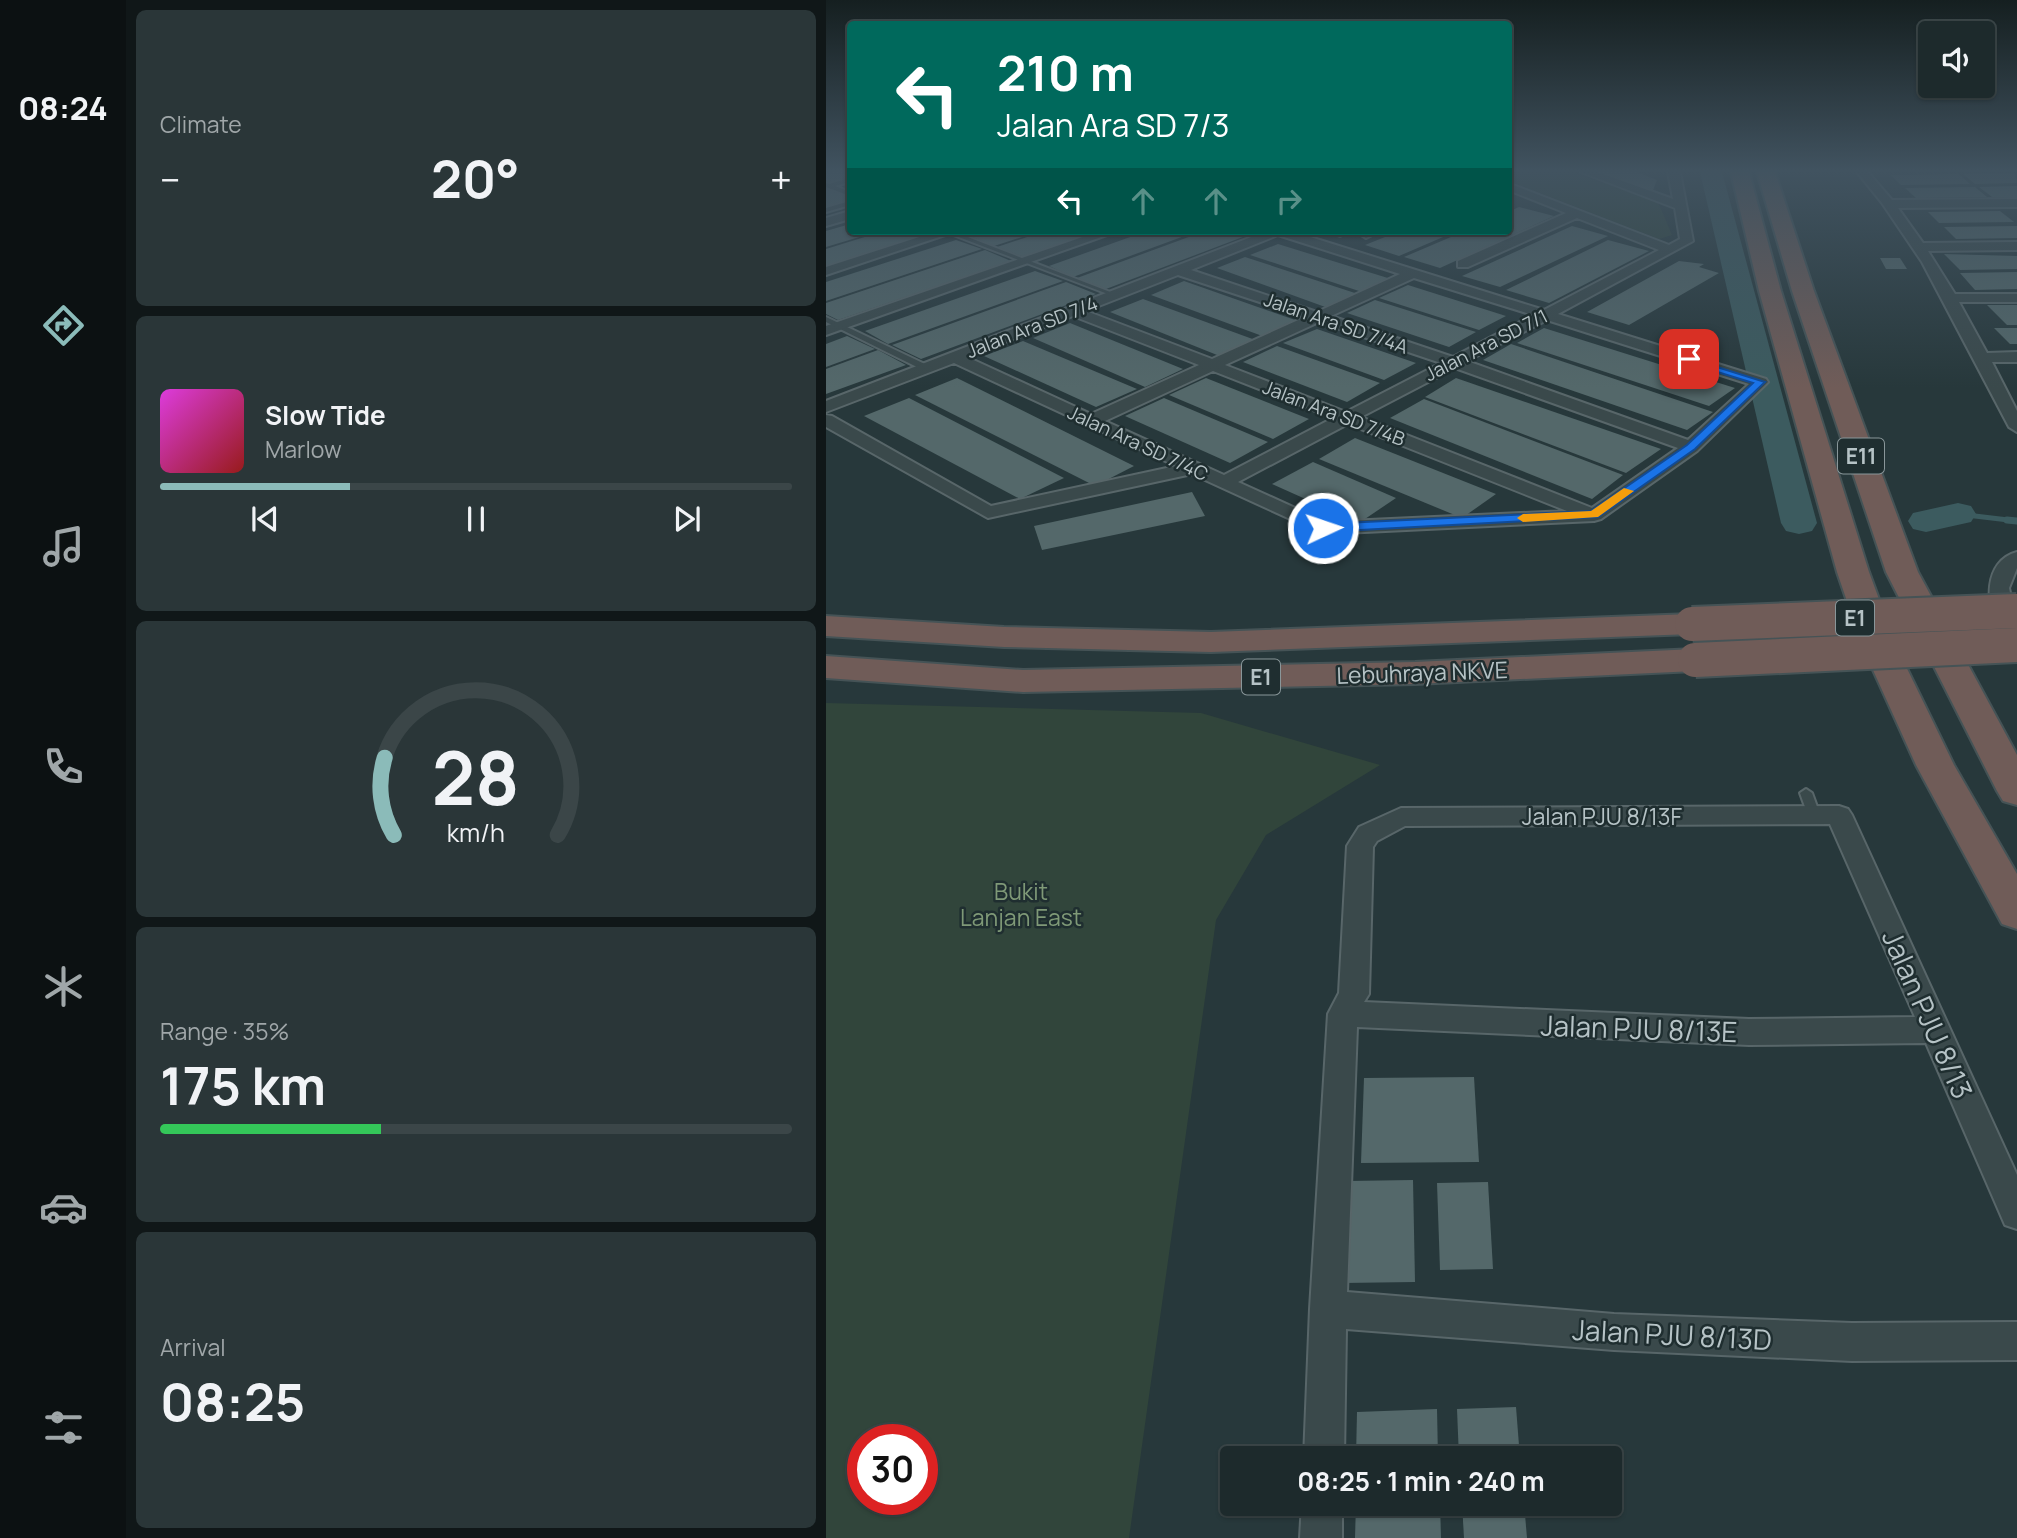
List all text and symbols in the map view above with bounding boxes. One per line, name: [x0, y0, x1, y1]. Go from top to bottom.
map controls: [1918, 21, 1995, 98]
button: sound: [1918, 21, 1995, 98]
text: 210 m: [997, 39, 1134, 106]
icon: left: [882, 49, 973, 140]
text: 08:24: [18, 86, 108, 130]
text: Jalan Ara SD 7/3: [997, 103, 1229, 147]
text: Climate: [160, 108, 242, 140]
text: 20°: [431, 143, 520, 214]
text: −: [160, 153, 181, 205]
text: +: [770, 153, 792, 205]
icon: left: [1051, 182, 1089, 220]
icon: ahead: [1124, 182, 1162, 220]
icon: ahead: [1197, 182, 1235, 220]
icon: right: [1270, 182, 1308, 220]
street label: Jalan Ara SD 7/4A: [1260, 286, 1412, 360]
street label: Jalan Ara SD 7/4: [963, 290, 1101, 364]
icon: directions: [39, 301, 88, 350]
street label: Jalan Ara SD 7/1: [1420, 303, 1552, 387]
pin: [1659, 329, 1719, 389]
icon: arrive: [1670, 340, 1708, 378]
street label: Jalan Ara SD 7/4B: [1259, 374, 1409, 452]
text: Slow Tide: [265, 397, 386, 433]
street label: Jalan Ara SD 7/4C: [1063, 399, 1213, 487]
text: Marlow: [265, 433, 342, 465]
road number: E11: [1838, 438, 1884, 474]
position arrow: [1286, 491, 1360, 565]
icon: previous: [246, 500, 284, 538]
icon: pause: [457, 500, 495, 538]
icon: next: [668, 500, 706, 538]
icon: music: [39, 522, 88, 571]
road number: E1: [1836, 600, 1874, 636]
street label: Lebuhraya NKVE: [1336, 653, 1508, 691]
road number: E1: [1242, 660, 1280, 694]
text: 28: [432, 727, 520, 827]
icon: phone: [39, 742, 88, 791]
street label: Jalan PJU 8/13F: [1522, 800, 1683, 832]
text: km/h: [447, 815, 505, 850]
park label: Bukit Lanjan East: [960, 875, 1082, 933]
street label: Jalan PJU 8/13: [1874, 924, 1982, 1104]
icon: climate: [39, 962, 88, 1011]
street label: Jalan PJU 8/13E: [1540, 1006, 1738, 1050]
text: Range · 35%: [160, 1015, 289, 1047]
text: 175 km: [160, 1050, 326, 1121]
icon: car: [39, 1183, 88, 1232]
street label: Jalan PJU 8/13D: [1571, 1310, 1773, 1358]
text: Arrival: [160, 1331, 226, 1363]
text: 08:25: [160, 1366, 305, 1437]
icon: filters: [39, 1403, 88, 1452]
speed limit sign: 30: [847, 1424, 938, 1515]
text: 08:25 · 1 min · 240 m: [1297, 1463, 1545, 1499]

